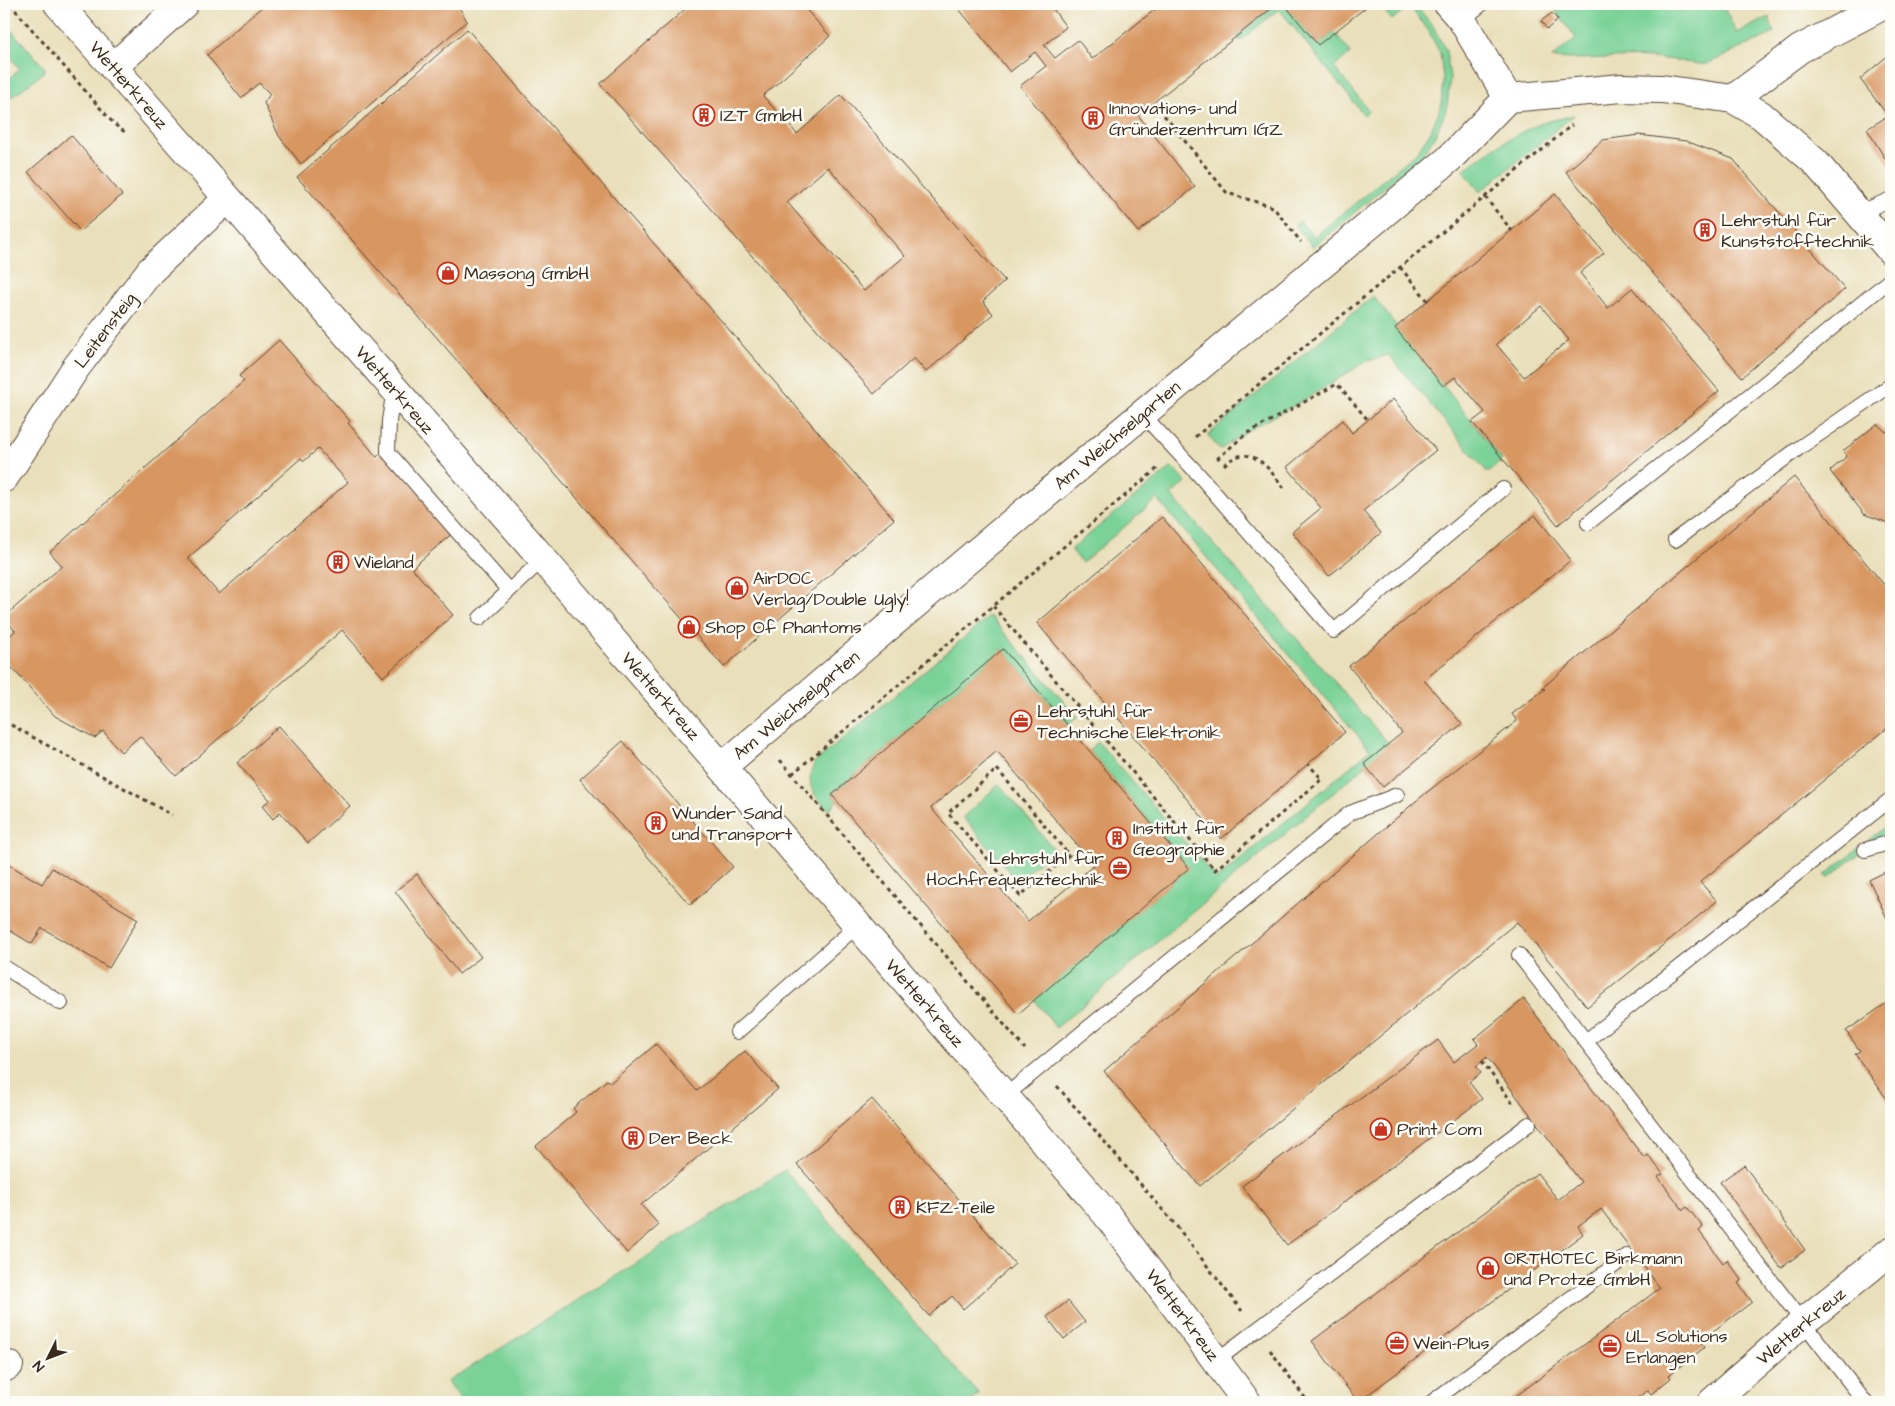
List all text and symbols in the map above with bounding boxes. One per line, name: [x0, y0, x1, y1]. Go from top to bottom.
street label: Wetterkreuz: [83, 36, 174, 135]
place label: Innovations- und Gründerzentrum IGZ: [1109, 96, 1283, 142]
building icon: IZT GmbH: [692, 103, 716, 127]
place label: IZT GmbH: [720, 103, 803, 128]
building icon: Innovations- und Gründerzentrum IGZ: [1081, 106, 1105, 130]
place label: Lehrstuhl für Kunststofftechnik: [1721, 208, 1874, 254]
building icon: Lehrstuhl für Kunststofftechnik: [1693, 218, 1717, 242]
shop icon: Massong GmbH: [436, 261, 460, 285]
place label: Massong GmbH: [464, 261, 589, 287]
street label: Leitensteig: [69, 287, 143, 374]
street label: Wetterkreuz: [349, 341, 440, 440]
street label: Am Weichselgarten: [1049, 375, 1187, 497]
building icon: Wieland: [326, 550, 350, 574]
place label: Wieland: [354, 550, 414, 575]
place label: AirDOC Verlag/Double Ugly!: [753, 566, 909, 613]
shop icon: AirDOC Verlag/Double Ugly!: [725, 576, 749, 600]
shop icon: Shop Of Phantoms: [677, 615, 701, 639]
place label: Shop Of Phantoms: [705, 615, 862, 640]
street label: Am Weichselgarten: [728, 645, 866, 767]
street label: Wetterkreuz: [615, 647, 706, 746]
place label: Lehrstuhl für Technische Elektronik: [1037, 699, 1221, 745]
office icon: Lehrstuhl für Technische Elektronik: [1009, 709, 1033, 733]
place label: Wunder Sand und Transport: [672, 801, 793, 847]
building icon: Wunder Sand und Transport: [644, 811, 668, 835]
place label: Institut für Geographie: [1133, 816, 1225, 863]
building icon: Institut für Geographie: [1105, 826, 1129, 850]
place label: Lehrstuhl für Hochfrequenztechnik: [926, 846, 1104, 892]
office icon: Lehrstuhl für Hochfrequenztechnik: [1108, 856, 1132, 880]
street label: Wetterkreuz: [879, 954, 970, 1053]
shop icon: Print Com: [1369, 1117, 1393, 1141]
place label: Print Com: [1397, 1117, 1482, 1142]
building icon: Der Beck: [621, 1126, 645, 1150]
place label: Der Beck: [649, 1126, 733, 1151]
building icon: KFZ-Teile: [888, 1195, 912, 1219]
place label: KFZ-Teile: [916, 1195, 996, 1220]
place label: ORTHOTEC Birkmann und Protze GmbH: [1504, 1246, 1683, 1292]
shop icon: ORTHOTEC Birkmann und Protze GmbH: [1476, 1256, 1500, 1280]
street label: Wetterkreuz: [1140, 1264, 1226, 1367]
street label: Wetterkreuz: [1751, 1282, 1851, 1371]
place label: UL Solutions Erlangen: [1626, 1324, 1728, 1371]
office icon: Wein-Plus: [1385, 1331, 1409, 1355]
place label: Wein-Plus: [1413, 1331, 1489, 1356]
north arrow: [22, 1334, 72, 1384]
office icon: UL Solutions Erlangen: [1598, 1334, 1622, 1358]
text: N: [29, 1356, 49, 1376]

